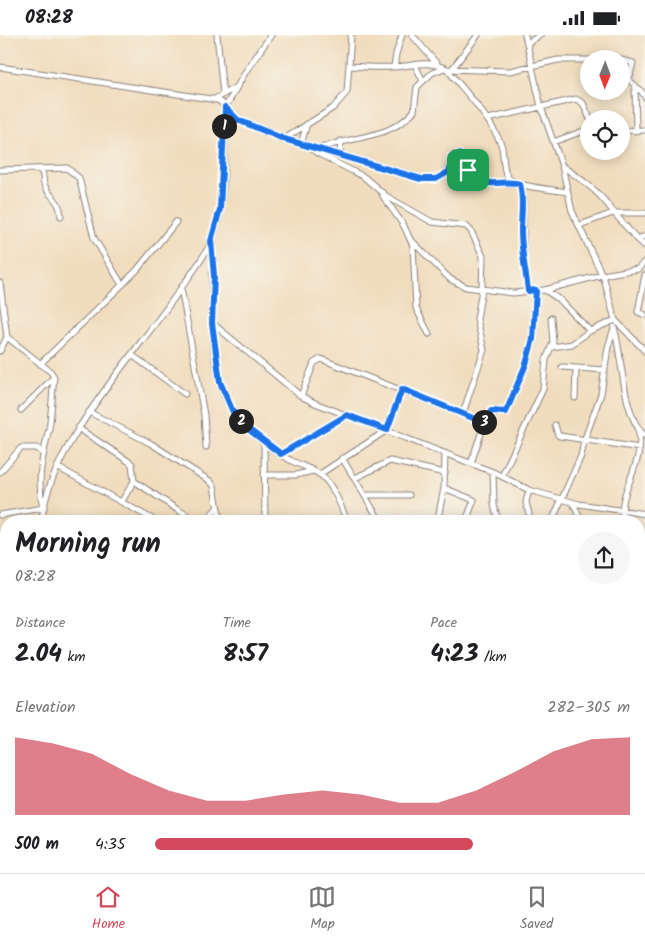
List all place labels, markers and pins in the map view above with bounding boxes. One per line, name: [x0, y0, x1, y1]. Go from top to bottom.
pin: 1: [212, 113, 236, 139]
pin: [447, 149, 489, 191]
pin: 2: [228, 409, 254, 433]
pin: 3: [472, 409, 496, 435]

